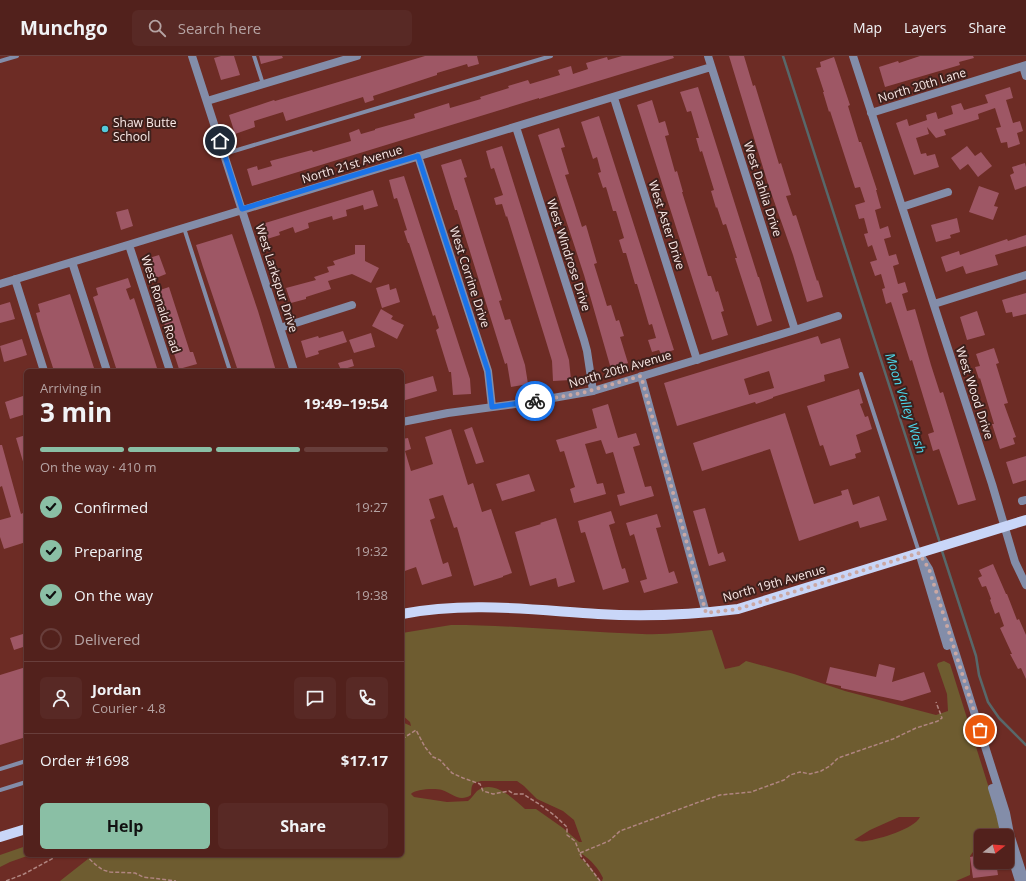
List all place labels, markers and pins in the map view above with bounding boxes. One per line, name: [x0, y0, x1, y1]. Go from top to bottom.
place label: Shaw Butte School: [113, 114, 177, 145]
marker: Shaw Butte School: [100, 124, 110, 134]
pin: [203, 124, 237, 158]
pin: [963, 713, 997, 747]

